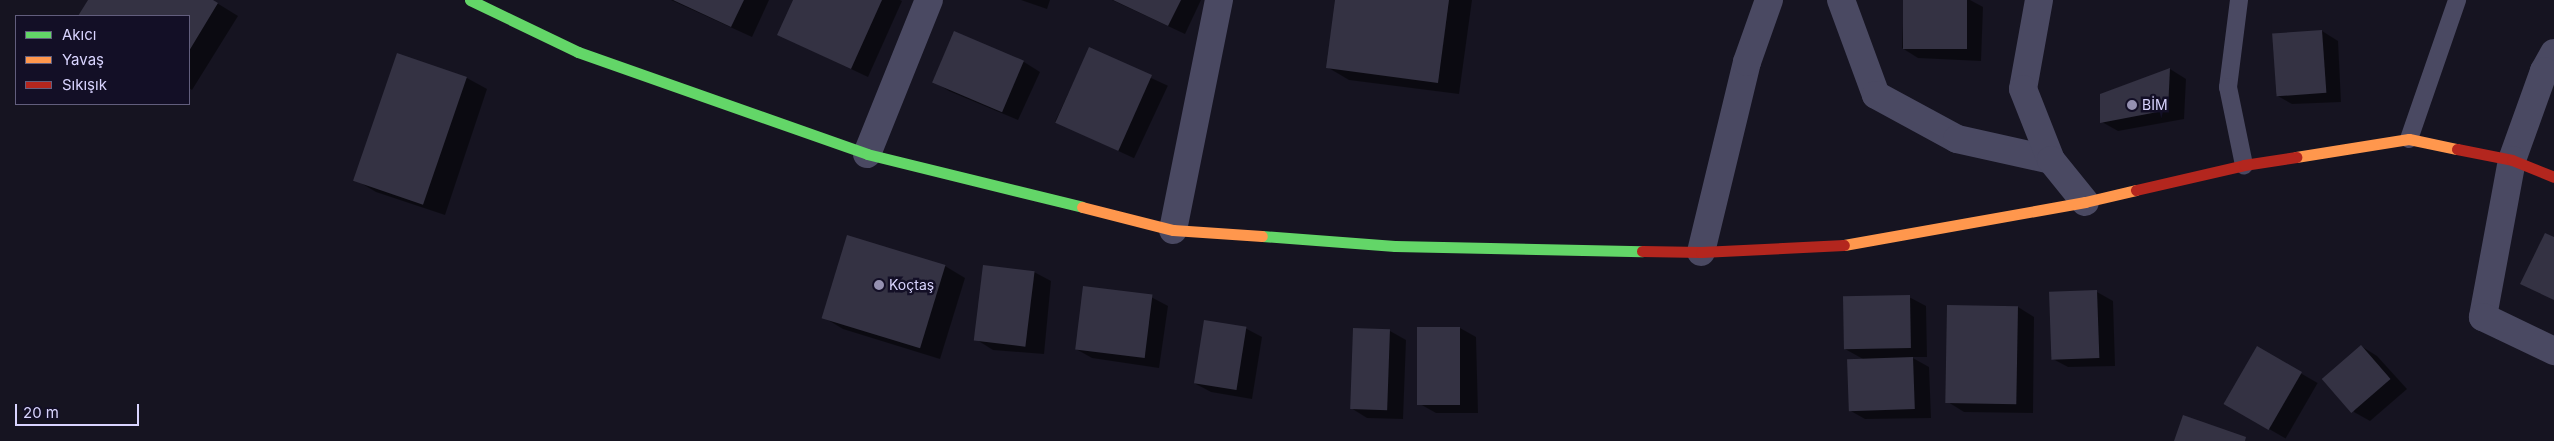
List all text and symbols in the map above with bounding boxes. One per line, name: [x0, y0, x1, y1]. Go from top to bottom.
legend: [15, 15, 190, 105]
text: Akıcı: [62, 25, 96, 44]
text: Yavaş: [62, 50, 104, 69]
text: Sıkışık: [62, 75, 107, 94]
place label: BİM: [2142, 97, 2168, 113]
marker: BİM: [2126, 99, 2138, 111]
place label: Koçtaş: [889, 277, 934, 293]
marker: Koçtaş: [873, 279, 885, 291]
scale bar: [18, 394, 141, 426]
text: 20 m: [23, 403, 59, 422]

